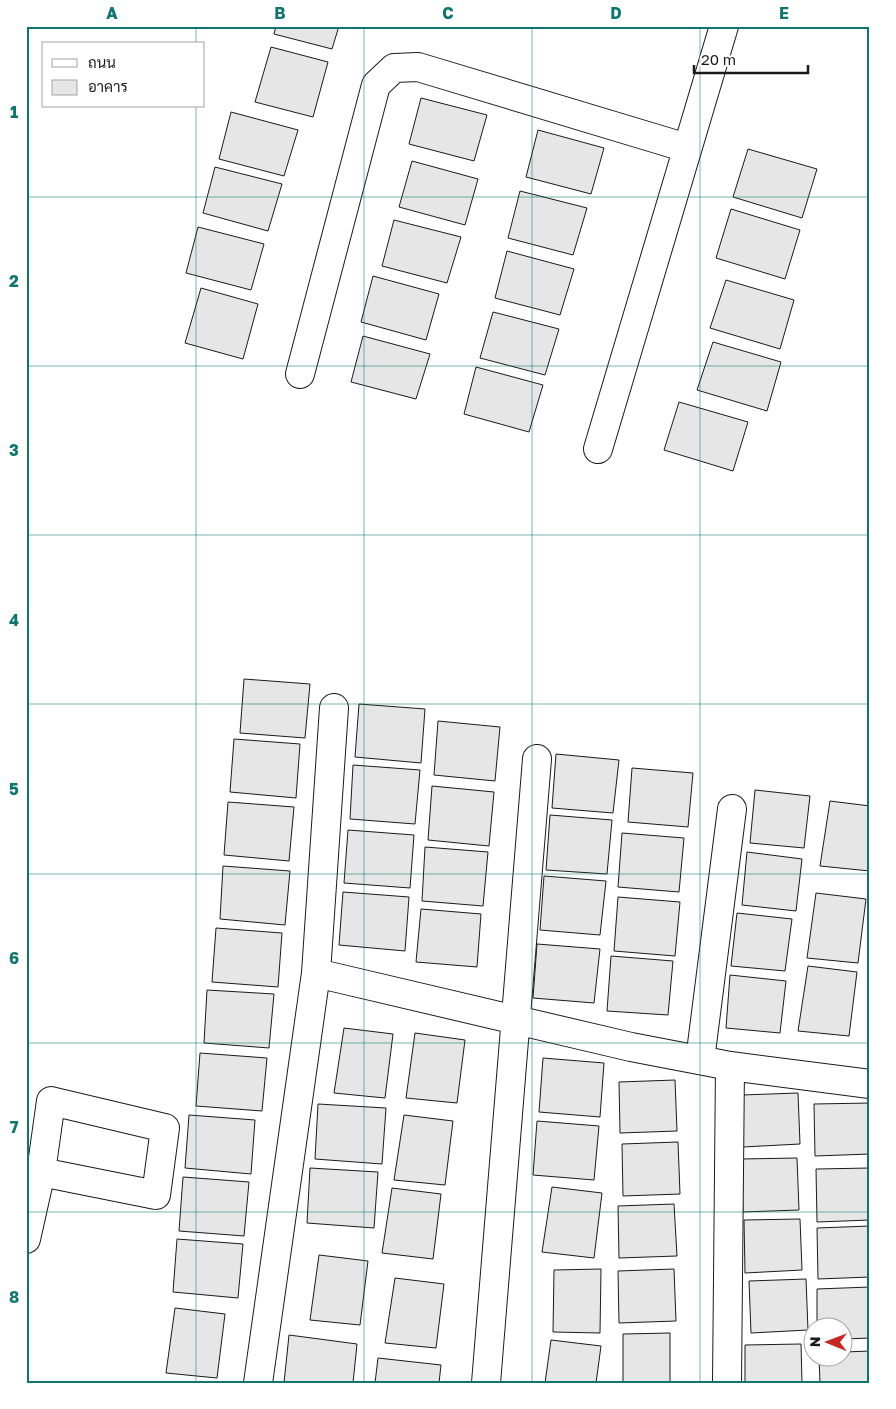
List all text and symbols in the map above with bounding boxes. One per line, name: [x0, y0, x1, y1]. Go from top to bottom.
text: A: [106, 3, 118, 23]
text: B: [274, 3, 286, 23]
text: C: [442, 3, 454, 23]
text: D: [610, 3, 622, 23]
text: E: [779, 3, 789, 23]
legend: [42, 42, 205, 108]
scale bar: [694, 42, 807, 74]
text: 20 m: [701, 50, 736, 68]
text: ถนน: [88, 53, 116, 71]
text: อาคาร: [88, 77, 128, 95]
text: 1: [10, 102, 18, 122]
text: 2: [9, 271, 19, 291]
text: 3: [9, 440, 19, 460]
text: 4: [9, 610, 19, 630]
text: 5: [9, 779, 19, 799]
text: 6: [9, 948, 19, 968]
text: 7: [10, 1117, 19, 1137]
text: 8: [9, 1287, 19, 1307]
north arrow: [804, 1316, 854, 1366]
text: N: [806, 1336, 823, 1347]

